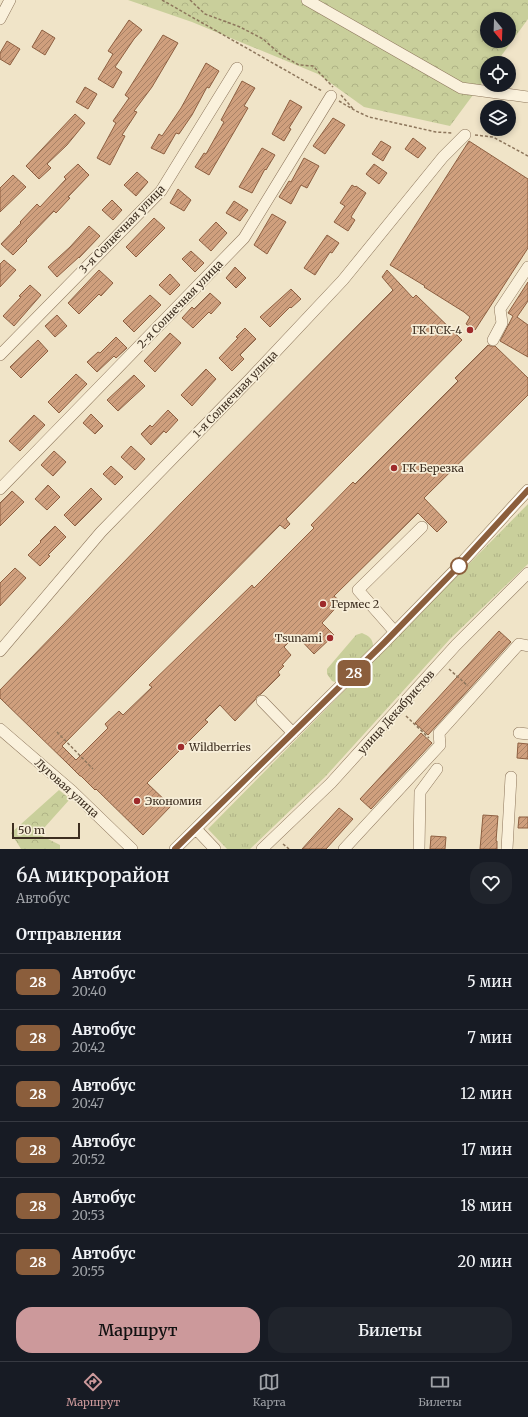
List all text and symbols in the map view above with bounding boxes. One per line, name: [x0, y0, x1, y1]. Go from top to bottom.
north arrow: [480, 12, 516, 48]
map controls: [480, 12, 516, 136]
button: locate: [480, 56, 516, 92]
button: layers: [480, 100, 516, 136]
street label: 3-я Солнечная улица: [76, 182, 168, 276]
street label: 2-я Солнечная улица: [134, 257, 226, 351]
place label: ГК ГСК-4: [412, 323, 462, 337]
marker: ГК ГСК-4: [465, 325, 475, 335]
street label: 1-я Солнечная улица: [190, 348, 280, 440]
place label: ГК Березка: [402, 461, 464, 475]
marker: ГК Березка: [389, 463, 399, 473]
unlabelled marker: [450, 557, 468, 575]
place label: Гермес 2: [331, 597, 379, 611]
marker: Гермес 2: [318, 599, 328, 609]
place label: Tsunami: [275, 631, 322, 645]
marker: Tsunami: [325, 633, 335, 643]
line badge: 28: [336, 660, 372, 686]
text: 28: [346, 664, 362, 682]
street label: улица Декабристов: [355, 667, 438, 757]
place label: Wildberries: [188, 740, 251, 754]
marker: Wildberries: [176, 742, 186, 752]
street label: Луговая улица: [32, 756, 102, 821]
place label: Экономия: [145, 794, 202, 808]
marker: Экономия: [132, 796, 142, 806]
scale bar: [12, 821, 80, 840]
text: 50 m: [18, 823, 45, 837]
button: heart: [470, 862, 512, 904]
text: 6А микрорайон: [16, 863, 169, 887]
text: Автобус: [16, 890, 70, 907]
text: Отправления: [16, 925, 122, 944]
text: Автобус: [72, 964, 136, 983]
text: 5 мин: [467, 972, 512, 991]
text: 28: [30, 973, 46, 991]
text: 20:40: [72, 983, 106, 1000]
text: Автобус: [72, 1020, 136, 1039]
text: 7 мин: [467, 1028, 512, 1047]
text: 28: [30, 1029, 46, 1047]
text: 20:42: [72, 1039, 105, 1056]
text: Автобус: [72, 1076, 136, 1095]
text: 12 мин: [460, 1084, 512, 1103]
text: 28: [30, 1085, 46, 1103]
text: 20:47: [72, 1095, 104, 1112]
text: Автобус: [72, 1132, 136, 1151]
text: 17 мин: [461, 1140, 512, 1159]
text: 28: [30, 1141, 46, 1159]
text: 20:52: [72, 1151, 105, 1168]
text: Автобус: [72, 1188, 136, 1207]
text: 18 мин: [460, 1196, 512, 1215]
text: 28: [30, 1197, 46, 1215]
text: 20:53: [72, 1207, 105, 1224]
text: Автобус: [72, 1244, 136, 1263]
text: 20 мин: [457, 1252, 512, 1271]
text: 28: [30, 1253, 46, 1271]
text: 20:55: [72, 1263, 105, 1280]
button: Маршрут: [16, 1307, 260, 1353]
button: Билеты: [268, 1307, 512, 1353]
tab: Маршрут: [66, 1371, 120, 1409]
tab: Карта: [253, 1371, 286, 1409]
tab: Билеты: [418, 1371, 462, 1409]

